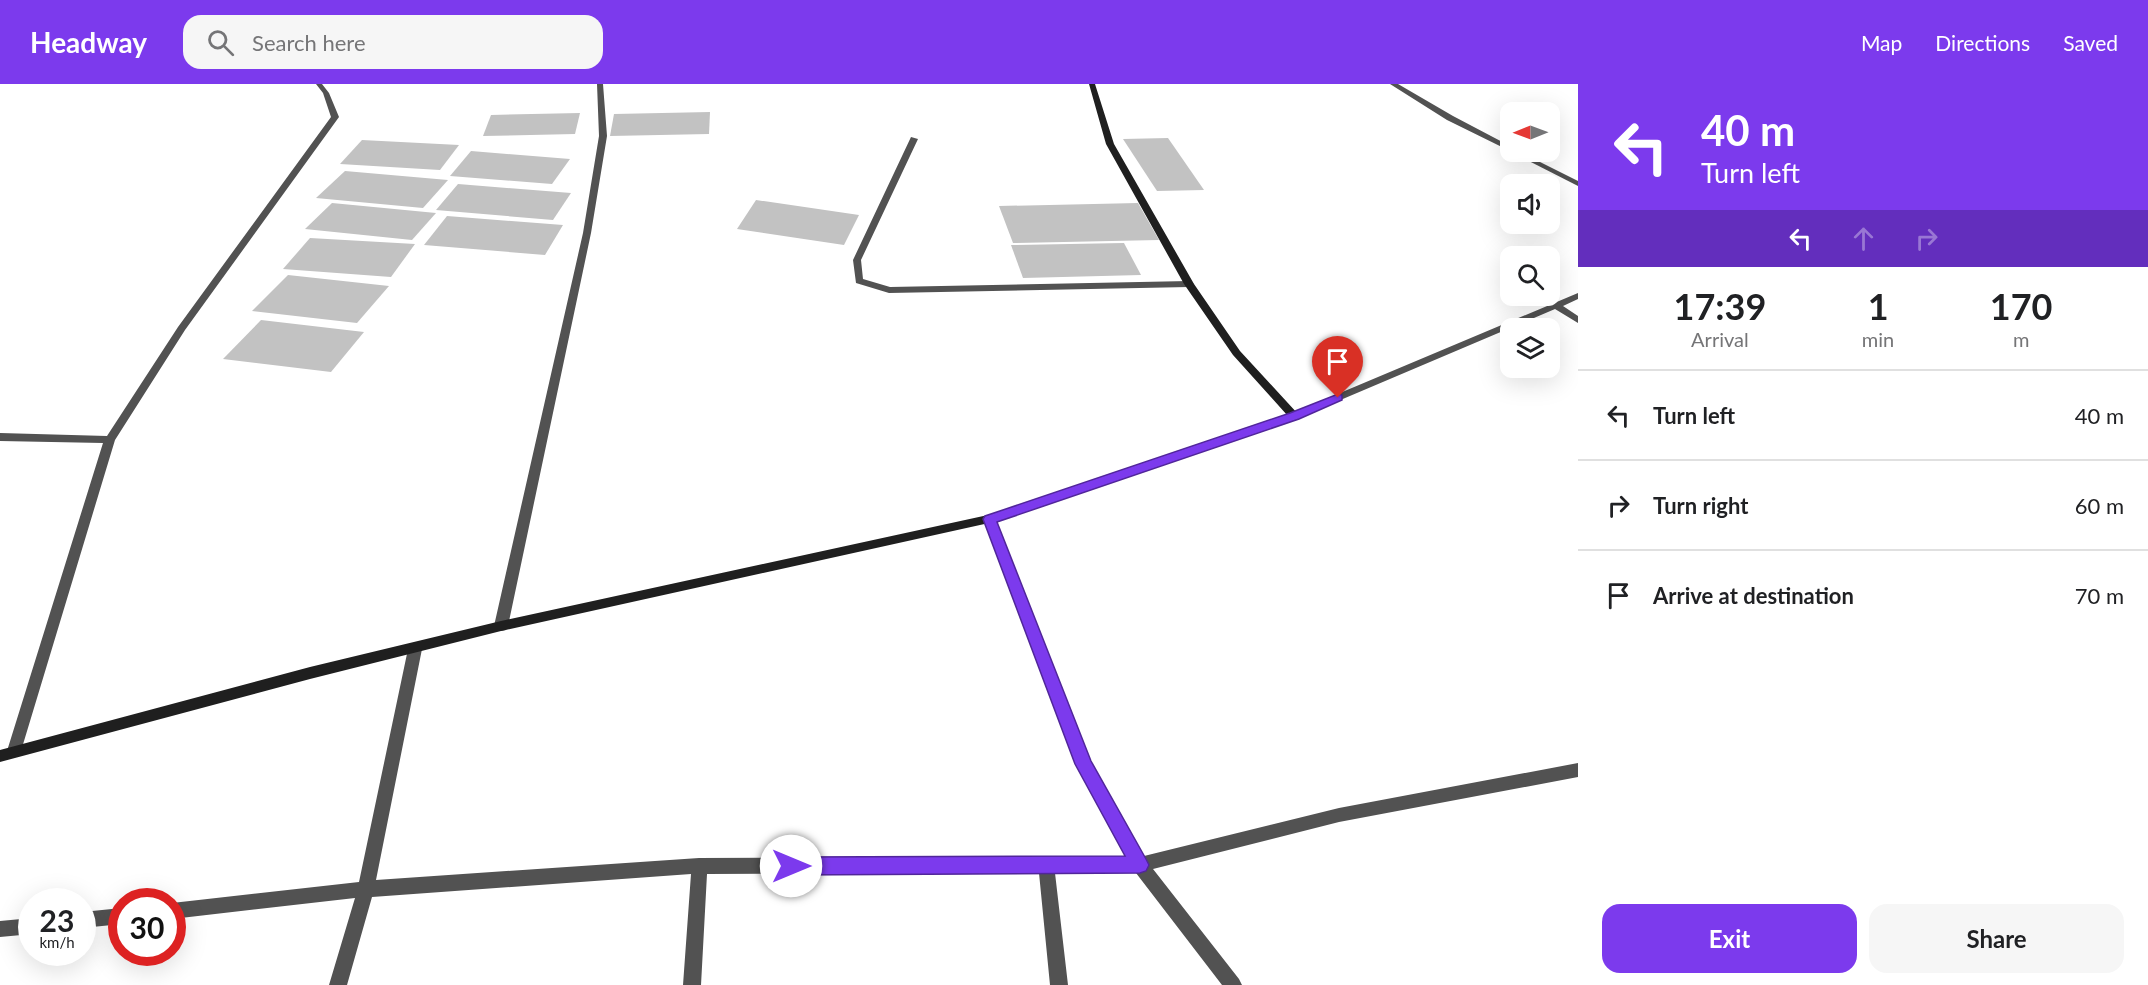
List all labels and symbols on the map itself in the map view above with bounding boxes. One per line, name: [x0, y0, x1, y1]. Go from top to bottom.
north arrow: [1500, 102, 1560, 162]
pin: [1312, 336, 1363, 398]
position arrow: [759, 834, 823, 898]
speed limit sign: 30: [108, 888, 186, 966]

